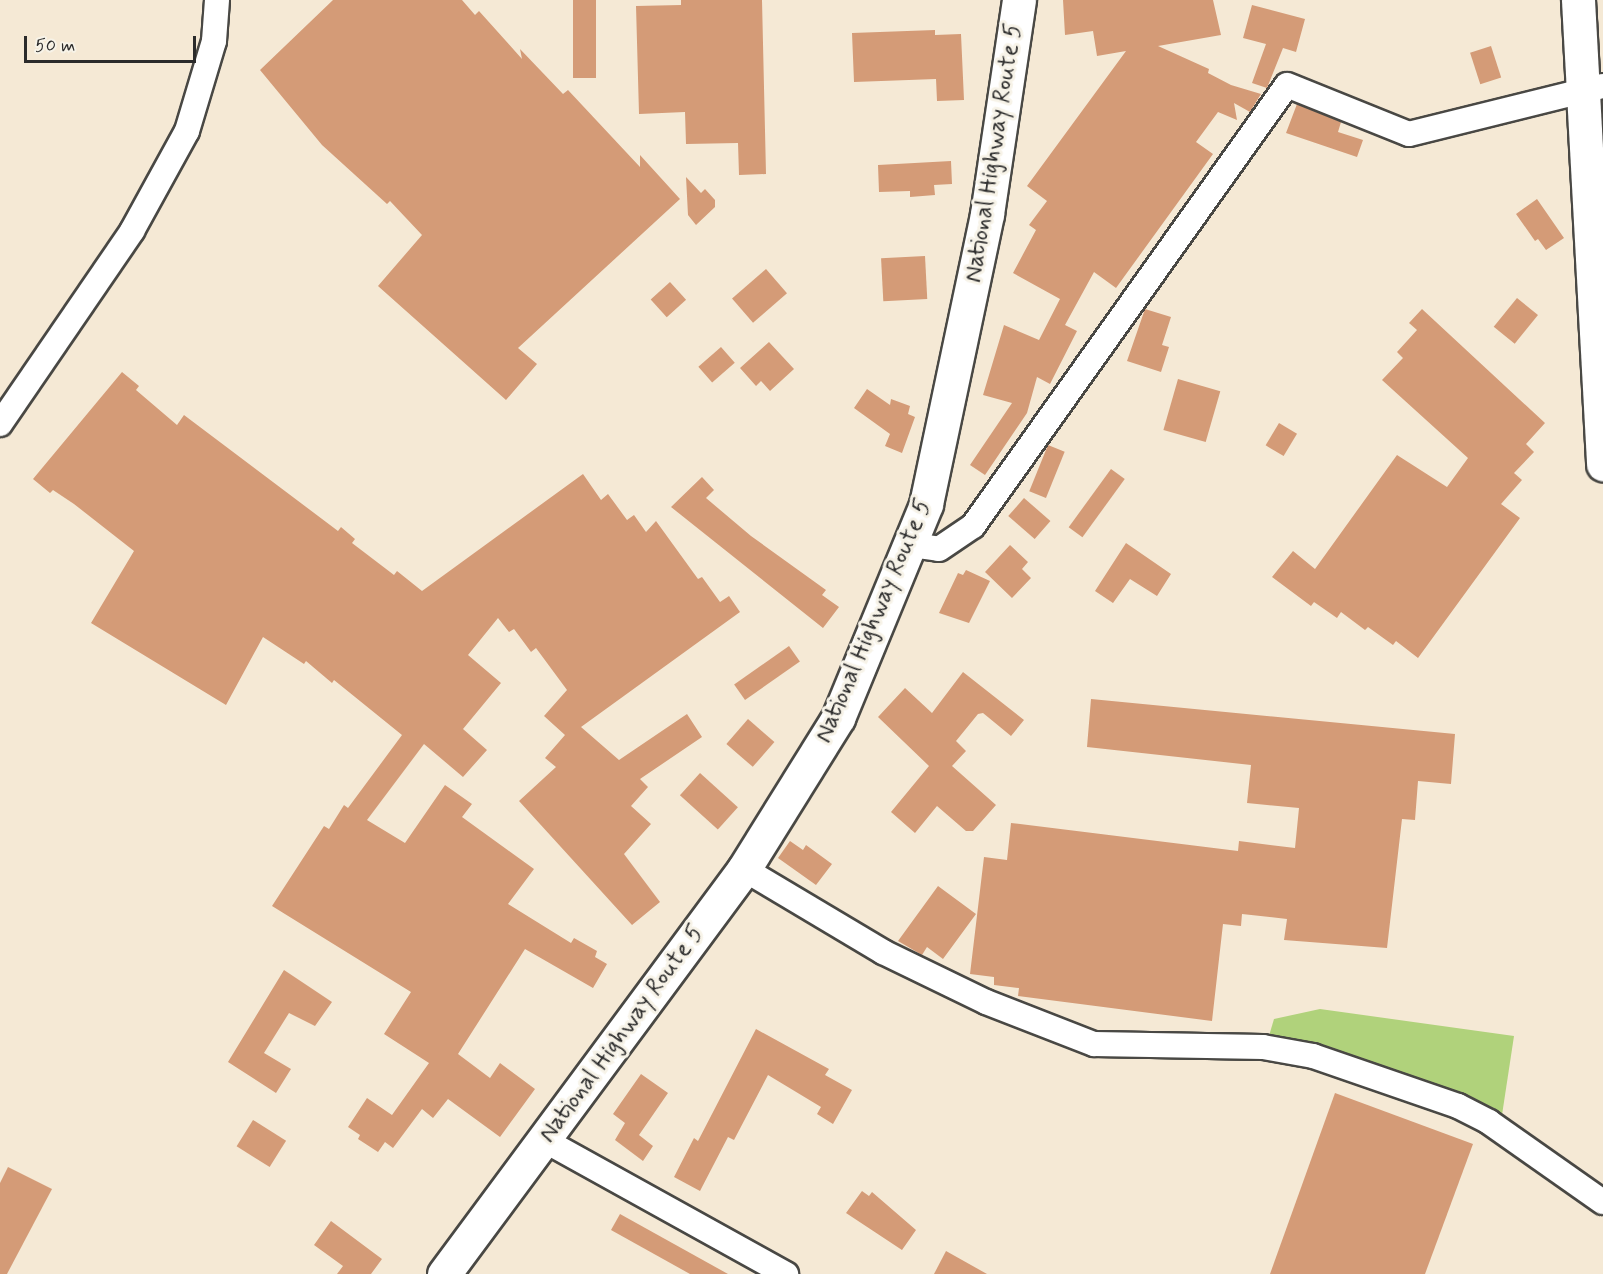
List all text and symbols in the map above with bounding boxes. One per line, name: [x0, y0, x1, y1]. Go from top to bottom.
scale bar: [27, 24, 200, 62]
street label: National Highway Route 5: [960, 26, 1028, 280]
text: 50 m: [35, 34, 75, 58]
street label: National Highway Route 5: [811, 499, 937, 743]
street label: National Highway Route 5: [536, 923, 708, 1145]

